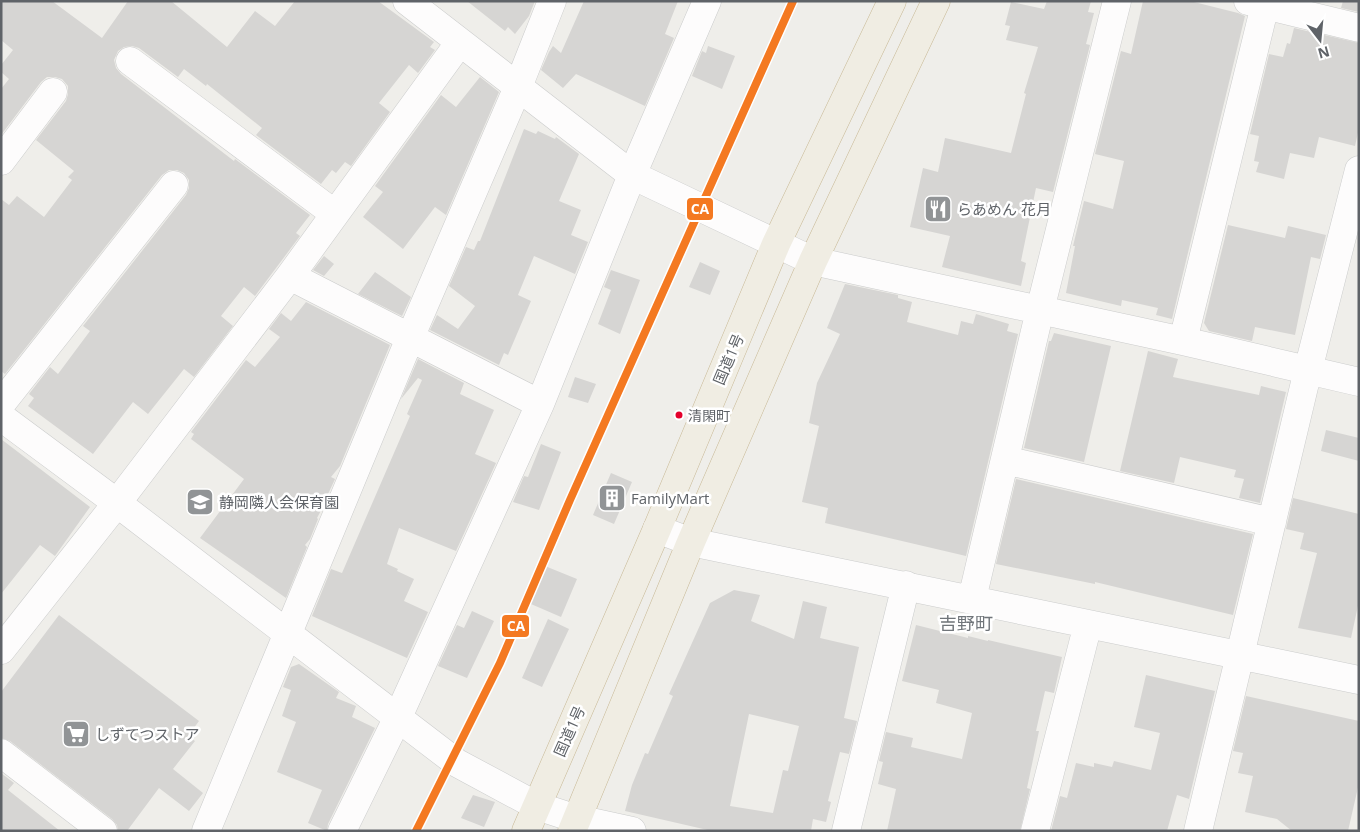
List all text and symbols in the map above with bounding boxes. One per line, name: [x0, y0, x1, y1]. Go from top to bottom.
north arrow: [1295, 15, 1345, 65]
text: N: [1316, 42, 1332, 64]
restaurant icon: らあめん 花月: [923, 194, 953, 224]
line badge: CA: [686, 197, 714, 221]
text: CA: [691, 199, 710, 218]
place label: らあめん 花月: [957, 199, 1051, 219]
street label: 国道1号: [708, 330, 748, 388]
place label: 清閑町: [688, 406, 730, 425]
marker: 清閑町: [674, 410, 684, 420]
building icon: FamilyMart: [597, 483, 627, 513]
school or university icon: 静岡隣人会保育園: [185, 487, 215, 517]
place label: FamilyMart: [631, 488, 709, 508]
place label: 静岡隣人会保育園: [219, 492, 339, 512]
district label: 吉野町: [939, 611, 993, 635]
line badge: CA: [501, 614, 530, 638]
text: CA: [507, 616, 526, 635]
street label: 国道1号: [549, 702, 589, 760]
supermarket icon: しずてつストア: [61, 719, 91, 749]
place label: しずてつストア: [95, 724, 199, 744]

